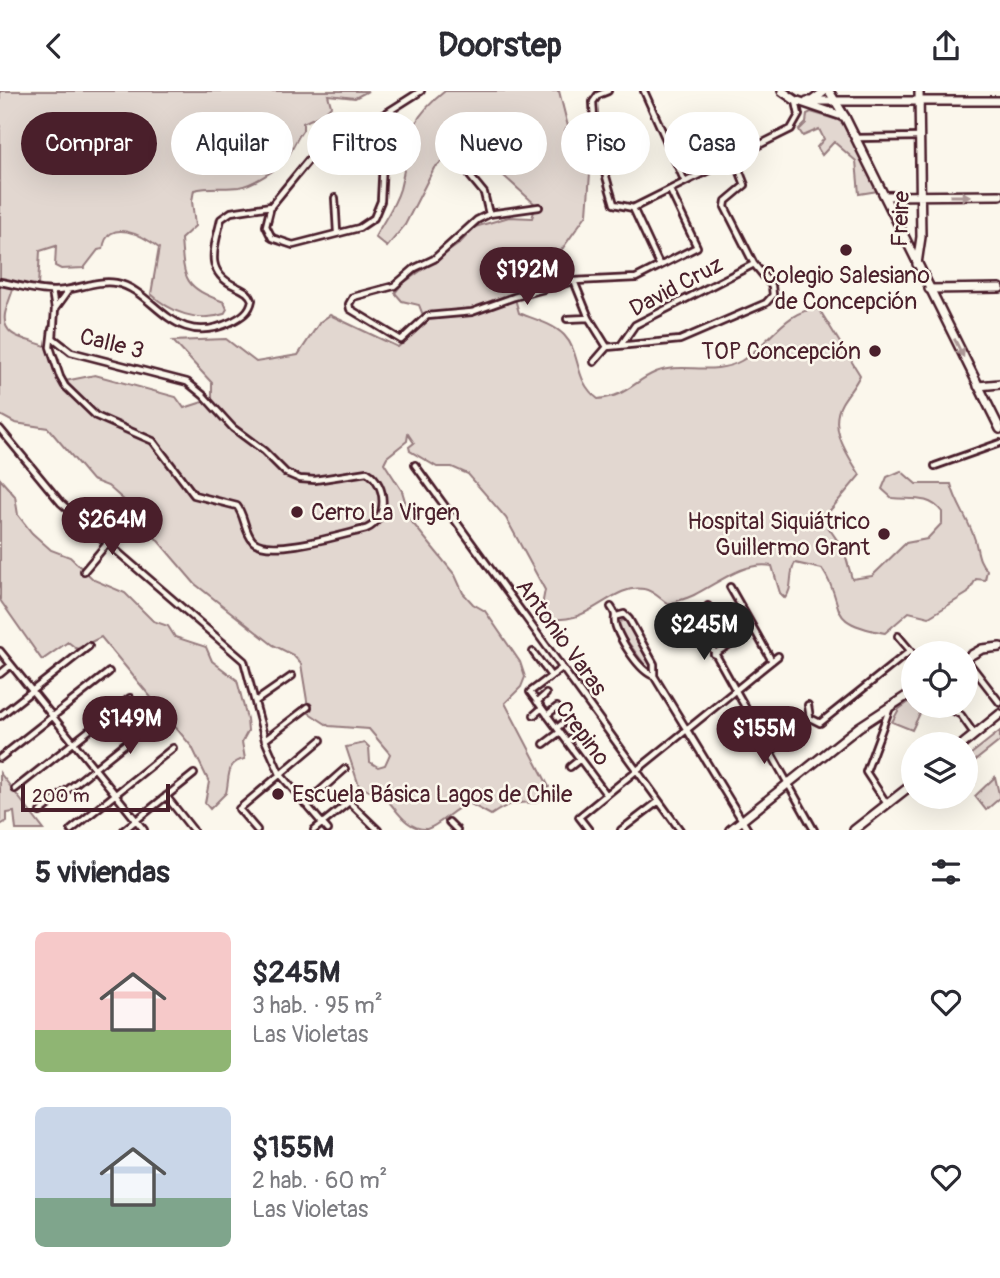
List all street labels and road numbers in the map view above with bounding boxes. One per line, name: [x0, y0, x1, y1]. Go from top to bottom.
street label: Freire: [885, 190, 916, 248]
street label: David Cruz: [624, 250, 728, 323]
street label: Calle 3: [77, 322, 147, 365]
street label: Antonio Varas: [510, 573, 614, 701]
street label: Crepino: [549, 695, 616, 772]

